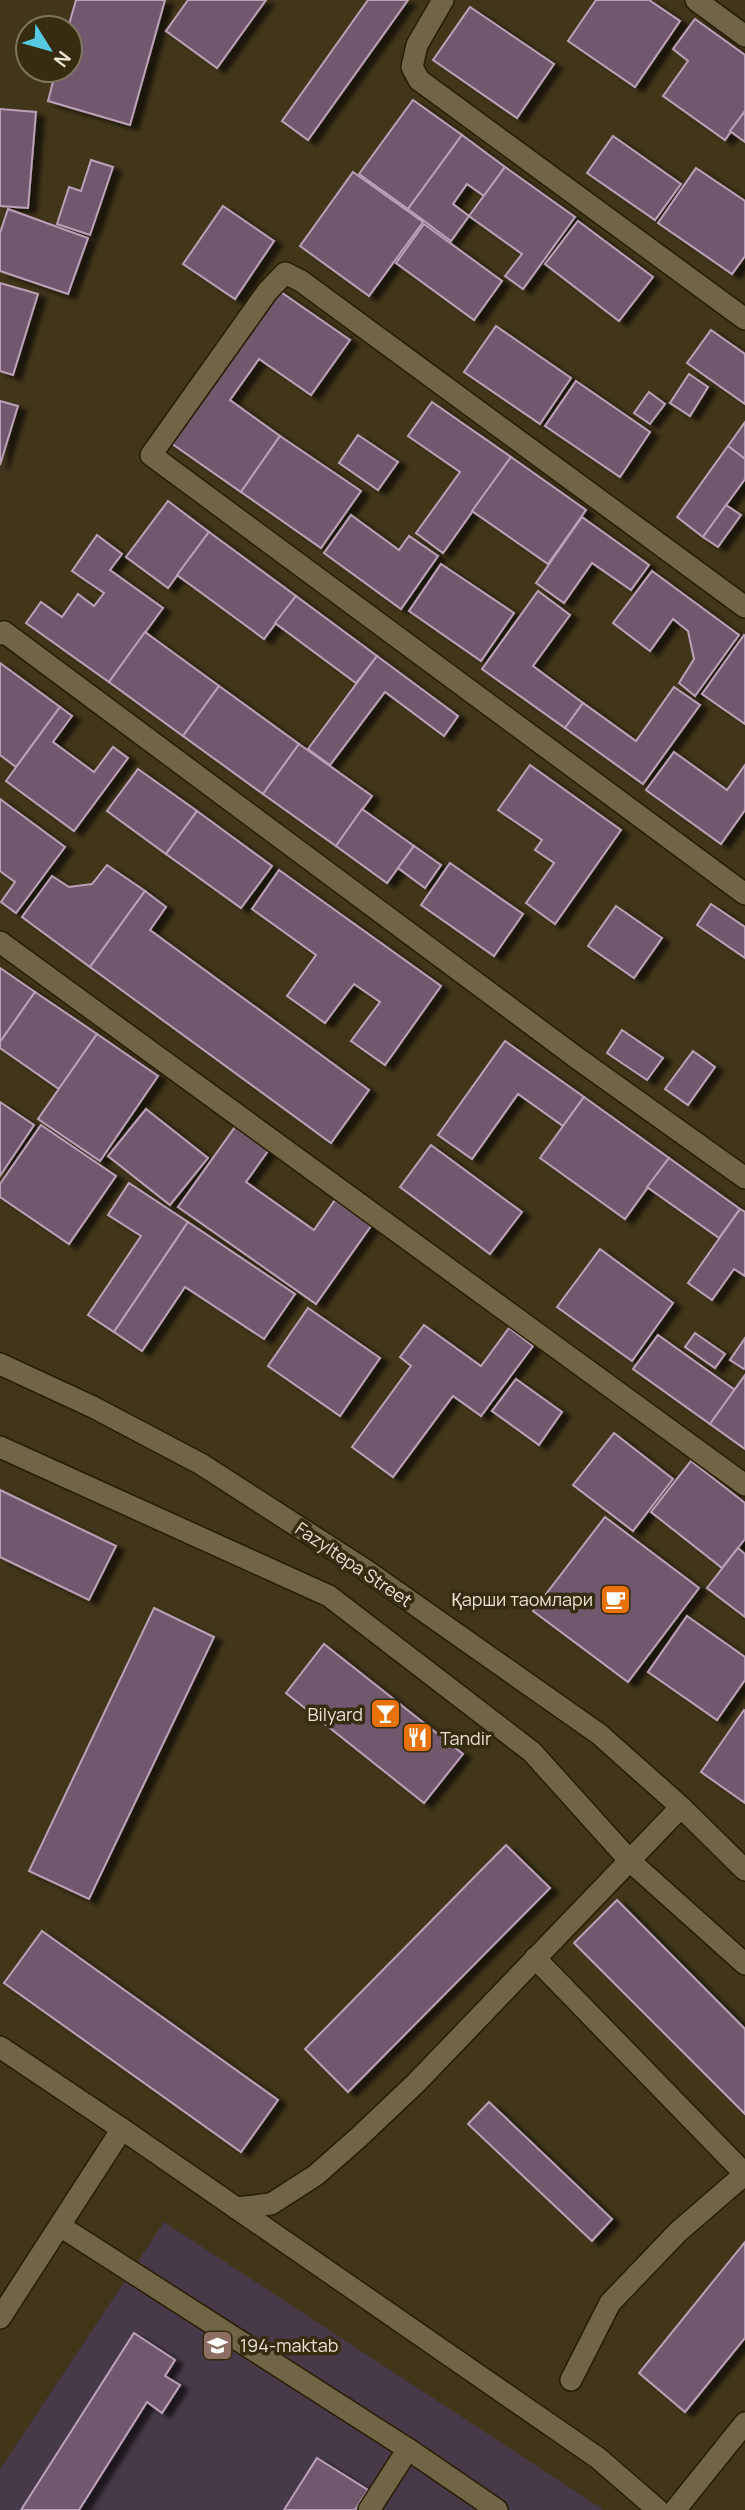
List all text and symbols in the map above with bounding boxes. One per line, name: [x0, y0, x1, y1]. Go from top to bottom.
north arrow: [14, 14, 84, 84]
text: N: [48, 46, 77, 73]
street label: Fazyltepa Street: [291, 1516, 417, 1612]
cafe icon: Қарши таомлари: [599, 1582, 633, 1616]
place label: Қарши таомлари: [451, 1587, 593, 1611]
bar icon: Bilyard: [369, 1697, 403, 1731]
place label: Bilyard: [307, 1702, 363, 1726]
restaurant icon: Tandir: [400, 1721, 434, 1755]
place label: Tandir: [440, 1726, 492, 1750]
school or university icon: 194-maktab: [200, 2328, 234, 2362]
place label: 194-maktab: [240, 2333, 338, 2357]

